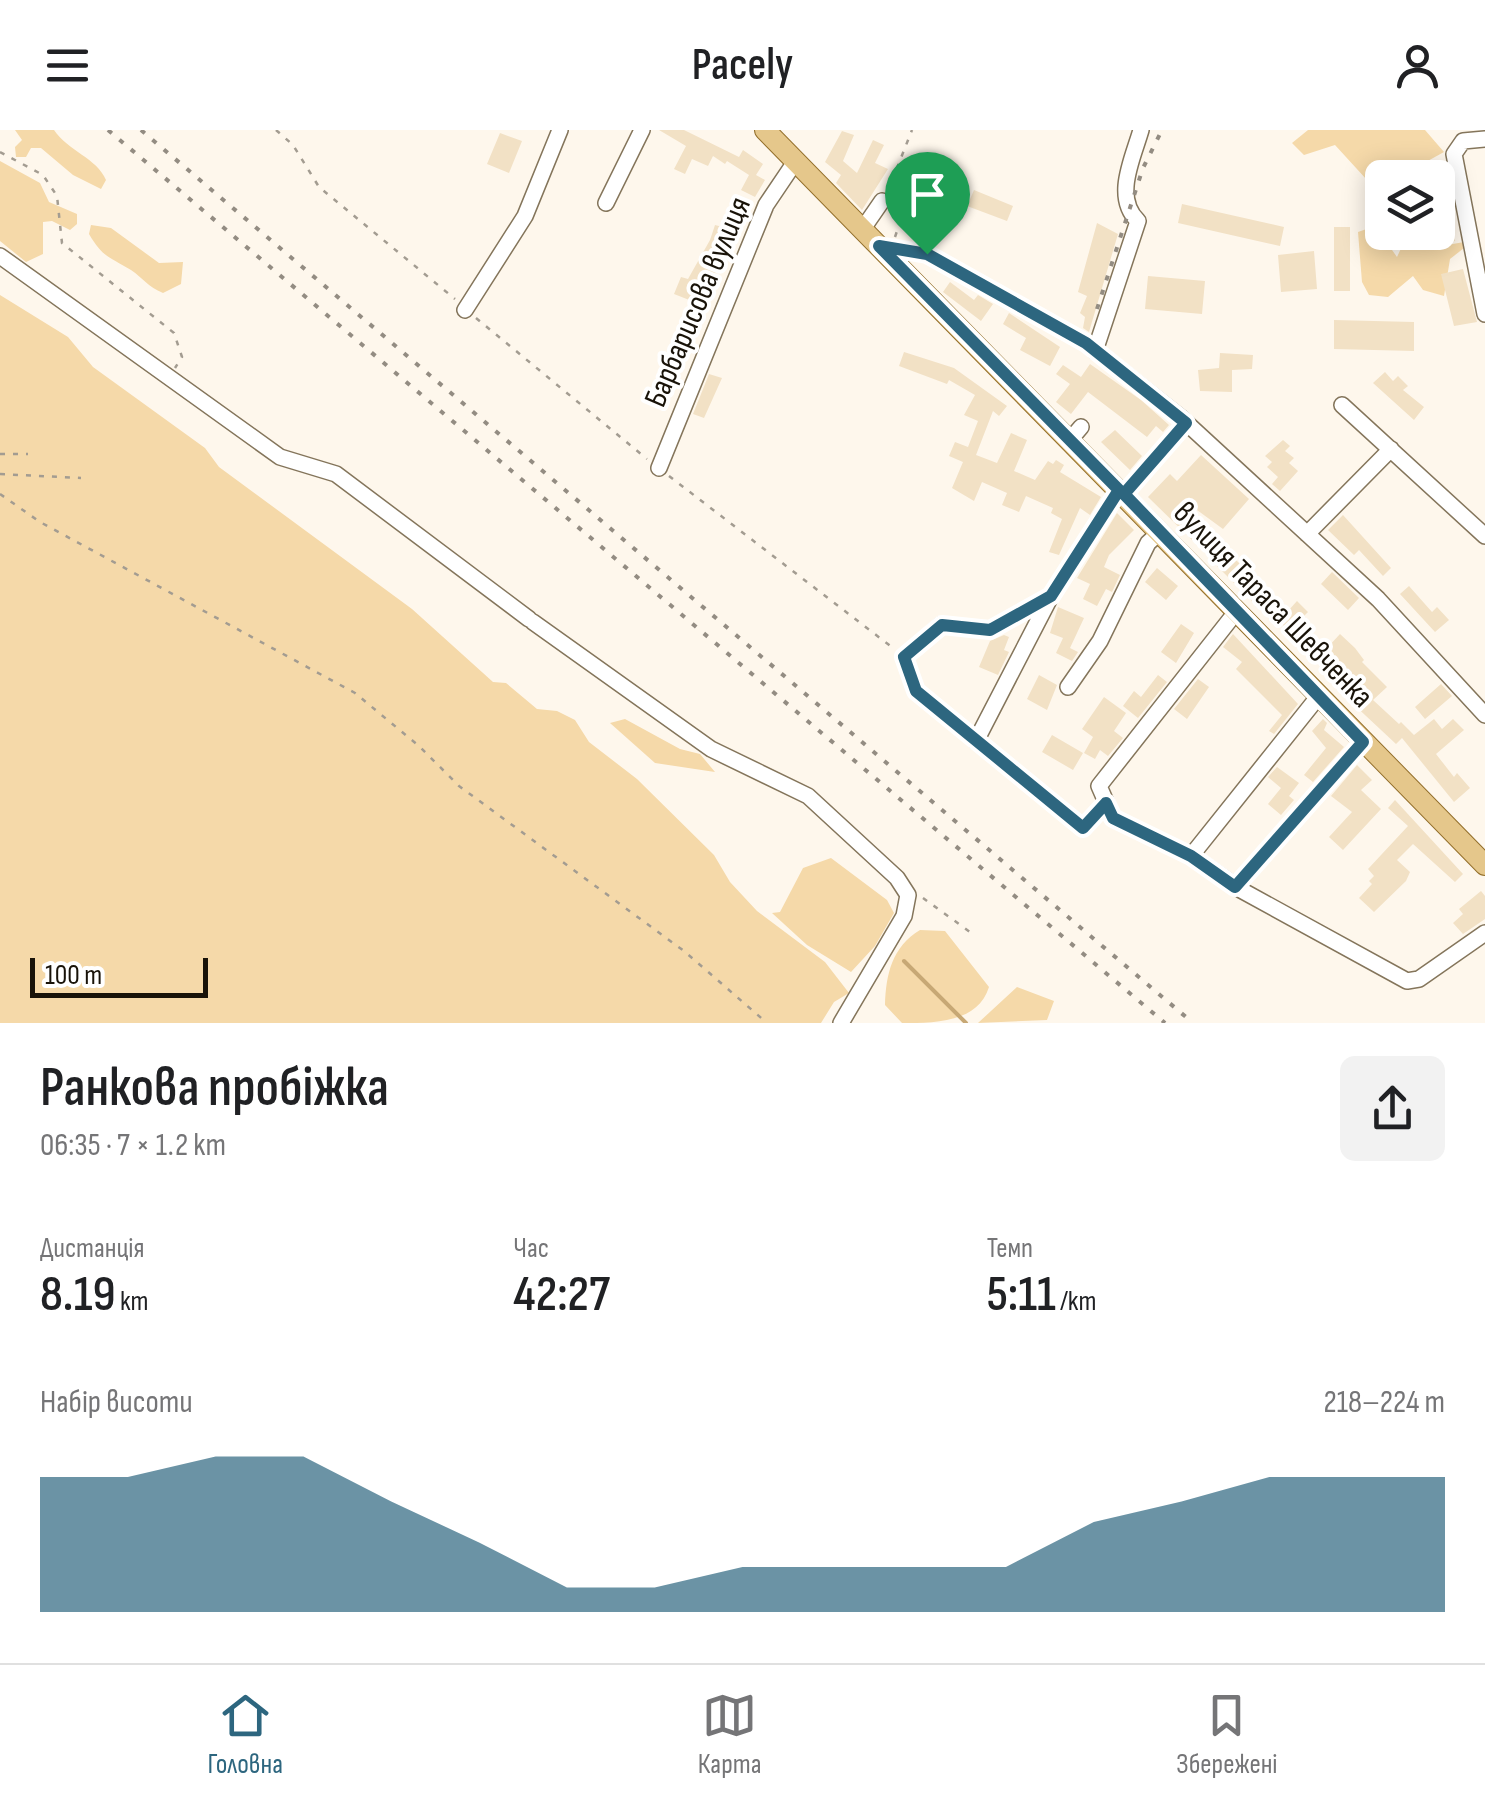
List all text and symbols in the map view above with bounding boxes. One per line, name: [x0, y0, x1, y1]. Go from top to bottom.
icon: menu: [40, 38, 95, 93]
text: Pacely: [692, 38, 793, 93]
icon: person: [1390, 38, 1445, 93]
pin: [885, 152, 970, 255]
map controls: [1365, 160, 1455, 250]
button: layers: [1365, 160, 1455, 250]
icon: arrive: [900, 167, 955, 222]
street label: Барбарисова вулиця: [636, 191, 760, 413]
street label: вулиця Тараса Шевченка: [1165, 494, 1381, 716]
scale bar: [30, 953, 208, 998]
text: 100 m: [45, 959, 102, 992]
text: Ранкова пробіжка: [40, 1055, 389, 1122]
button: share: [1340, 1056, 1445, 1161]
text: 06:35 · 7 × 1.2 km: [40, 1126, 226, 1165]
text: Дистанція: [40, 1232, 145, 1265]
text: Час: [513, 1232, 549, 1265]
text: Темп: [987, 1232, 1033, 1265]
text: 8.19: [40, 1265, 115, 1325]
text: 42:27: [513, 1265, 610, 1325]
text: 5:11: [987, 1265, 1056, 1325]
text: km: [115, 1285, 149, 1318]
text: /km: [1056, 1285, 1097, 1318]
text: Набір висоти: [40, 1383, 193, 1422]
text: 218–224 m: [1323, 1383, 1445, 1422]
tab: Головна: [207, 1688, 283, 1781]
tab: Карта: [698, 1688, 762, 1781]
tab: Збережені: [1176, 1688, 1278, 1781]

